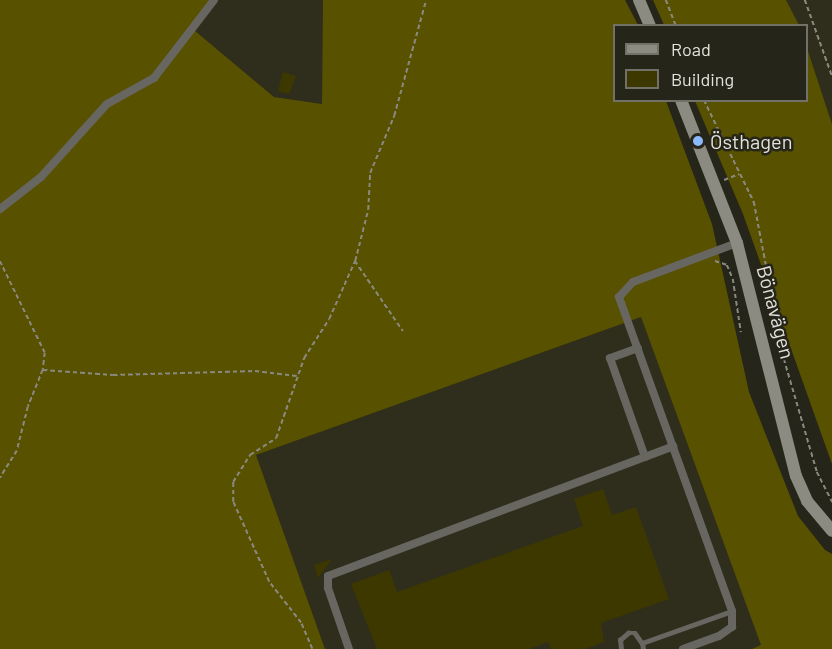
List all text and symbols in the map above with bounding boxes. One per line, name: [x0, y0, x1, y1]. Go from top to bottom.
legend: [613, 24, 808, 102]
text: Road: [671, 38, 711, 60]
text: Building: [671, 68, 734, 90]
place label: Östhagen: [710, 129, 792, 153]
marker: Östhagen: [691, 134, 705, 148]
street label: Bönavägen: [752, 263, 800, 361]

